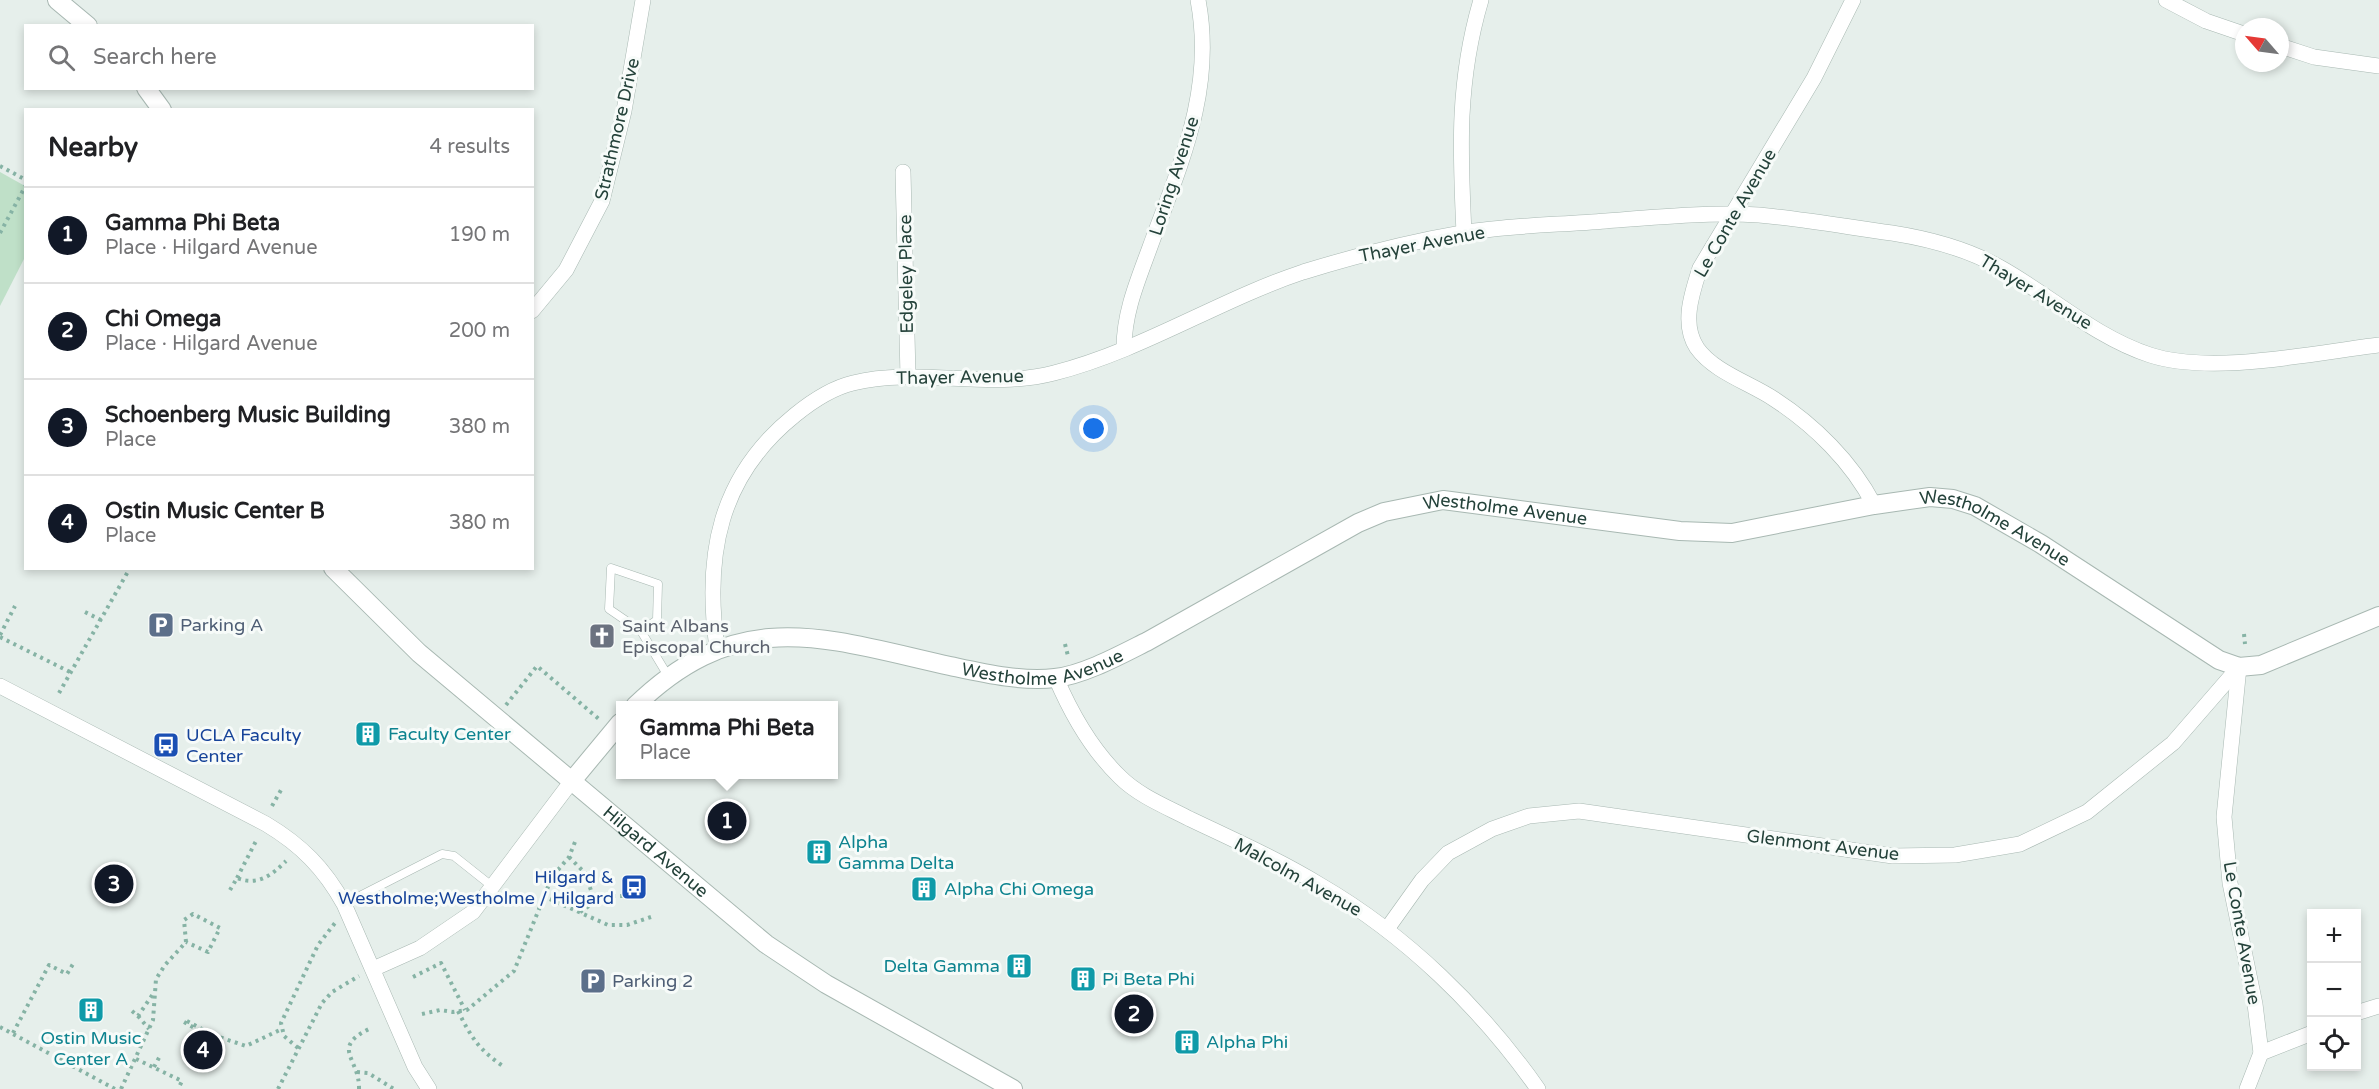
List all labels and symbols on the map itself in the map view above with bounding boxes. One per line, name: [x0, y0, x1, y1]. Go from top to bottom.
north arrow: [2235, 18, 2289, 72]
street label: Strathmore Drive: [590, 56, 644, 202]
street label: Loring Avenue: [1144, 114, 1204, 238]
street label: Le Conte Avenue: [1689, 145, 1781, 281]
street label: Edgeley Place: [894, 214, 918, 334]
street label: Thayer Avenue: [1357, 221, 1487, 267]
street label: Thayer Avenue: [1976, 250, 2096, 334]
street label: Thayer Avenue: [896, 365, 1024, 389]
your location: [1079, 414, 1108, 443]
street label: Westholme Avenue: [1918, 485, 2074, 571]
street label: Westholme Avenue: [1421, 489, 1589, 530]
parking icon: Parking A: [146, 610, 176, 640]
place label: Parking A: [180, 614, 263, 636]
place label: Saint Albans Episcopal Church: [622, 615, 770, 658]
church icon: Saint Albans Episcopal Church: [587, 621, 617, 651]
street label: Westholme Avenue: [959, 644, 1127, 690]
building icon: Faculty Center: [353, 719, 383, 749]
place label: Faculty Center: [388, 723, 511, 745]
place label: UCLA Faculty Center: [186, 724, 302, 767]
bus stop icon: UCLA Faculty Center: [151, 730, 181, 760]
pin: 1: [708, 798, 746, 844]
street label: Hilgard Avenue: [599, 801, 713, 902]
street label: Glenmont Avenue: [1746, 825, 1900, 865]
place label: Alpha Gamma Delta: [838, 831, 954, 874]
street label: Malcolm Avenue: [1230, 833, 1366, 921]
building icon: Alpha Gamma Delta: [804, 837, 834, 867]
street label: Le Conte Avenue: [2219, 860, 2265, 1006]
pin: 3: [94, 862, 134, 906]
place label: Hilgard & Westholme;Westholme / Hilgard: [338, 866, 614, 909]
bus stop icon: Hilgard & Westholme;Westholme / Hilgard: [619, 872, 649, 902]
building icon: Alpha Chi Omega: [909, 874, 939, 904]
place label: Alpha Chi Omega: [944, 878, 1094, 900]
building icon: Delta Gamma: [1004, 951, 1034, 981]
place label: Delta Gamma: [884, 955, 1000, 977]
building icon: Pi Beta Phi: [1068, 964, 1098, 994]
parking icon: Parking 2: [578, 966, 608, 996]
place label: Pi Beta Phi: [1102, 968, 1195, 990]
place label: Parking 2: [612, 970, 693, 992]
pin: 2: [1114, 992, 1154, 1036]
building icon: Ostin Music Center A: [76, 995, 106, 1025]
place label: Ostin Music Center A: [41, 1027, 141, 1070]
building icon: Alpha Phi: [1172, 1027, 1202, 1057]
pin: 4: [184, 1028, 222, 1072]
place label: Alpha Phi: [1206, 1031, 1288, 1053]

